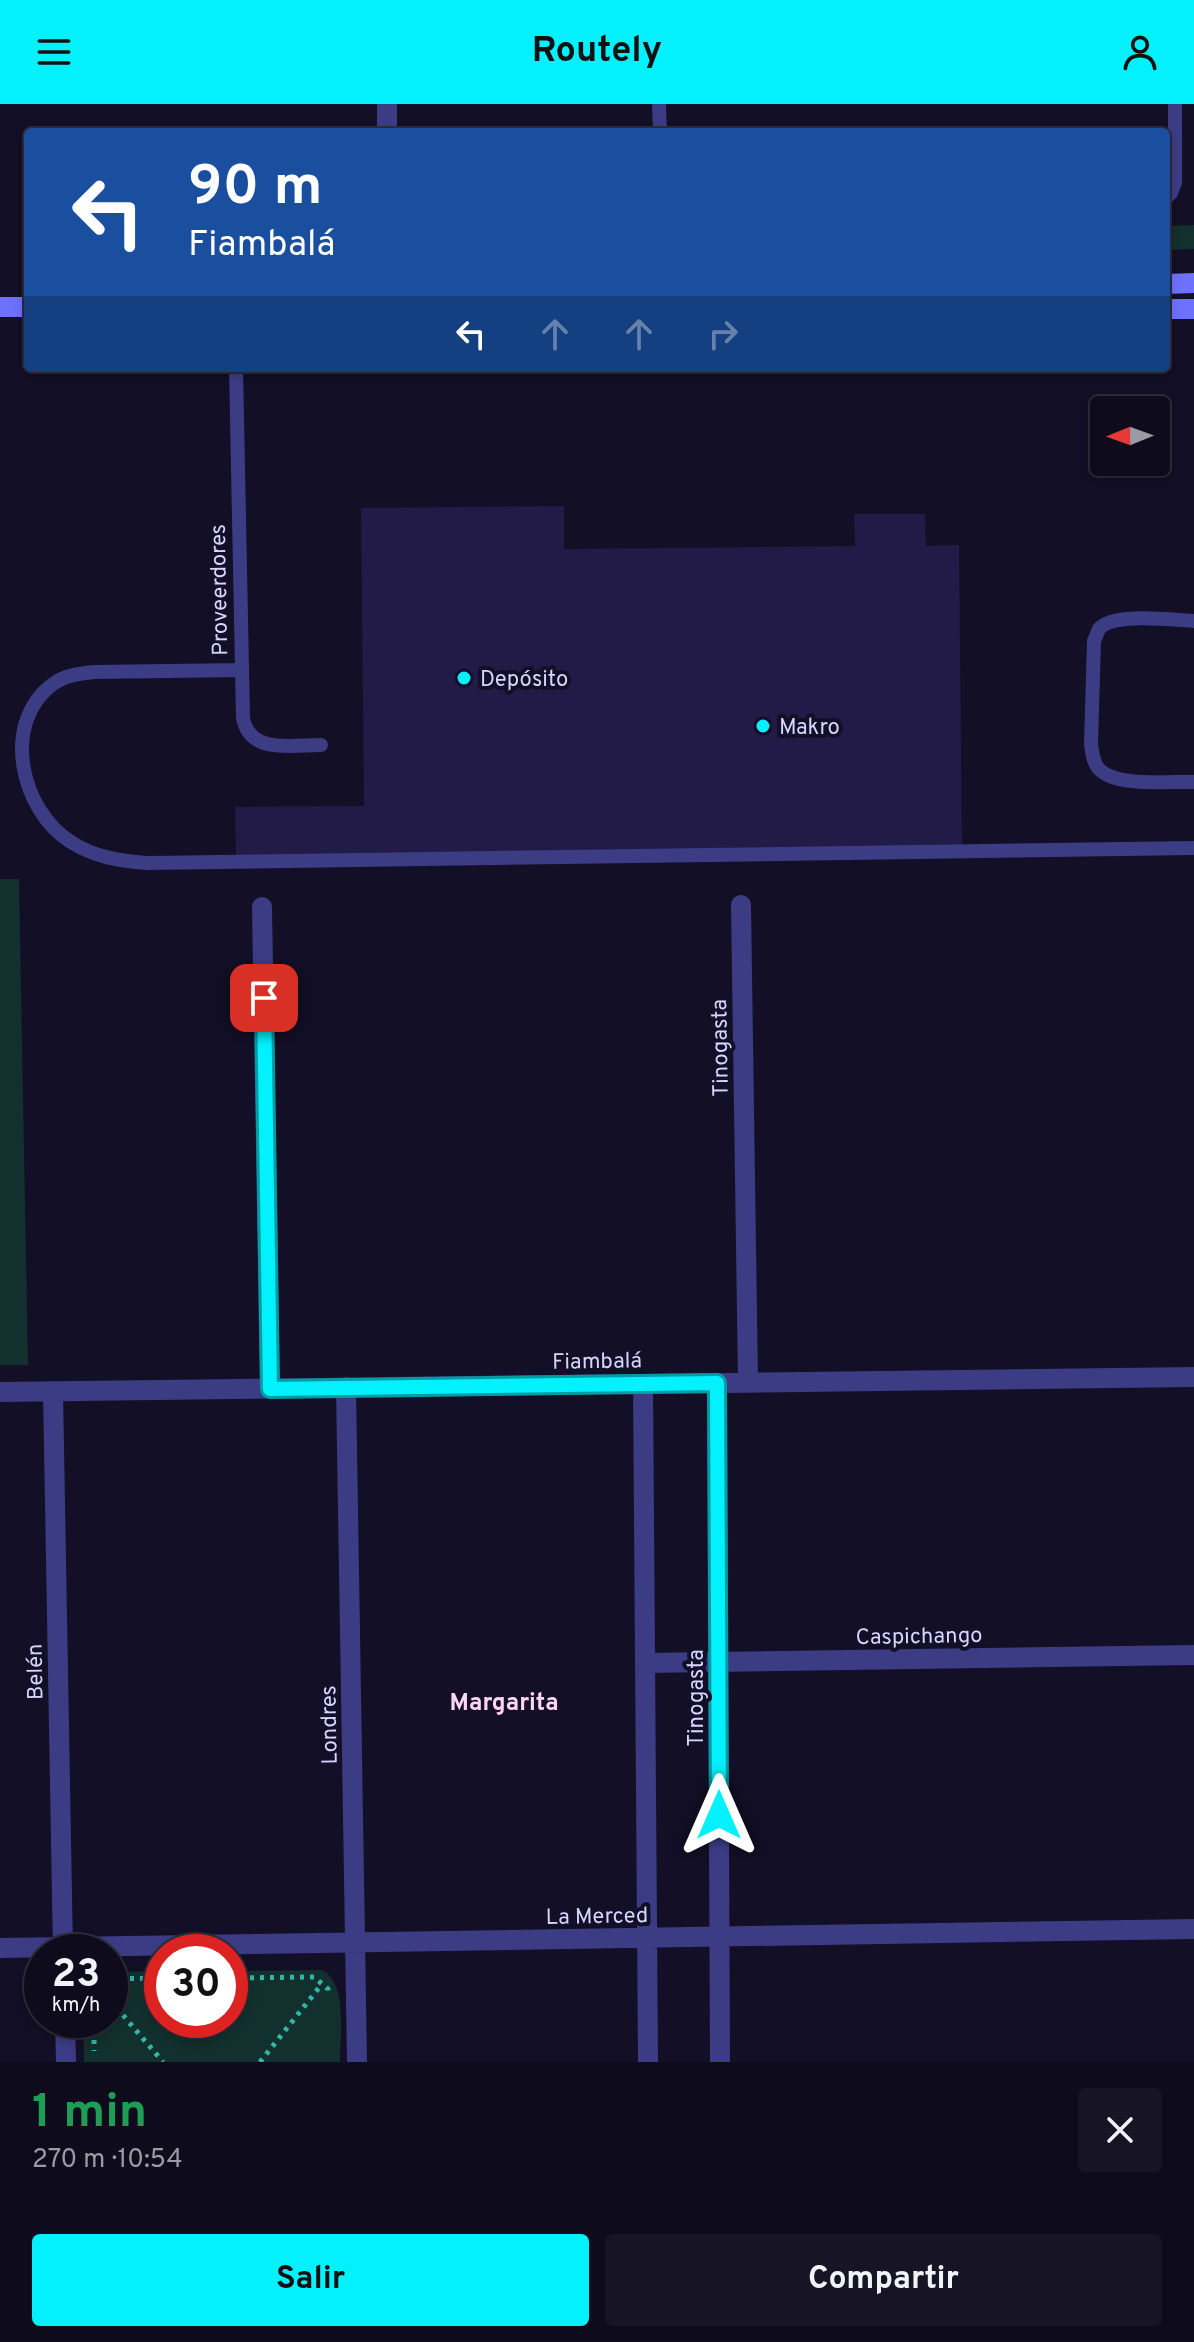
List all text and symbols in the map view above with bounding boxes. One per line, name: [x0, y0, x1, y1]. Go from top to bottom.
text: Routely: [532, 29, 662, 75]
icon: menu: [32, 30, 76, 74]
icon: person: [1118, 30, 1162, 74]
text: 90 m: [188, 154, 323, 224]
icon: left: [56, 160, 160, 264]
text: Fiambalá: [188, 223, 335, 269]
icon: left: [449, 312, 493, 356]
icon: ahead: [533, 312, 577, 356]
icon: ahead: [617, 312, 661, 356]
icon: right: [701, 312, 745, 356]
north arrow: [1090, 396, 1170, 476]
map controls: [1090, 396, 1170, 476]
street label: Proveerdores: [206, 524, 235, 656]
place label: Depósito: [480, 667, 568, 694]
marker: Depósito: [455, 669, 473, 687]
place label: Makro: [779, 715, 840, 742]
marker: Makro: [754, 717, 772, 735]
pin: [230, 964, 298, 1032]
icon: arrive: [242, 976, 286, 1020]
street label: Tinogasta: [707, 999, 736, 1097]
street label: Fiambalá: [552, 1348, 642, 1377]
street label: Caspichango: [855, 1623, 983, 1652]
street label: Belén: [23, 1643, 50, 1700]
street label: Tinogasta: [684, 1649, 711, 1747]
street label: Londres: [316, 1685, 345, 1765]
district label: Margarita: [449, 1689, 559, 1719]
position arrow: [677, 1773, 761, 1857]
street label: La Merced: [546, 1903, 649, 1932]
speed limit sign: 30: [144, 1934, 248, 2038]
text: 23: [52, 1951, 100, 2001]
text: km/h: [52, 1993, 100, 2019]
text: 1 min: [32, 2084, 147, 2144]
button: close: [1078, 2088, 1162, 2172]
text: 270 m · 10:54: [32, 2144, 183, 2177]
button: Salir: [32, 2234, 589, 2326]
button: Compartir: [605, 2234, 1162, 2326]

